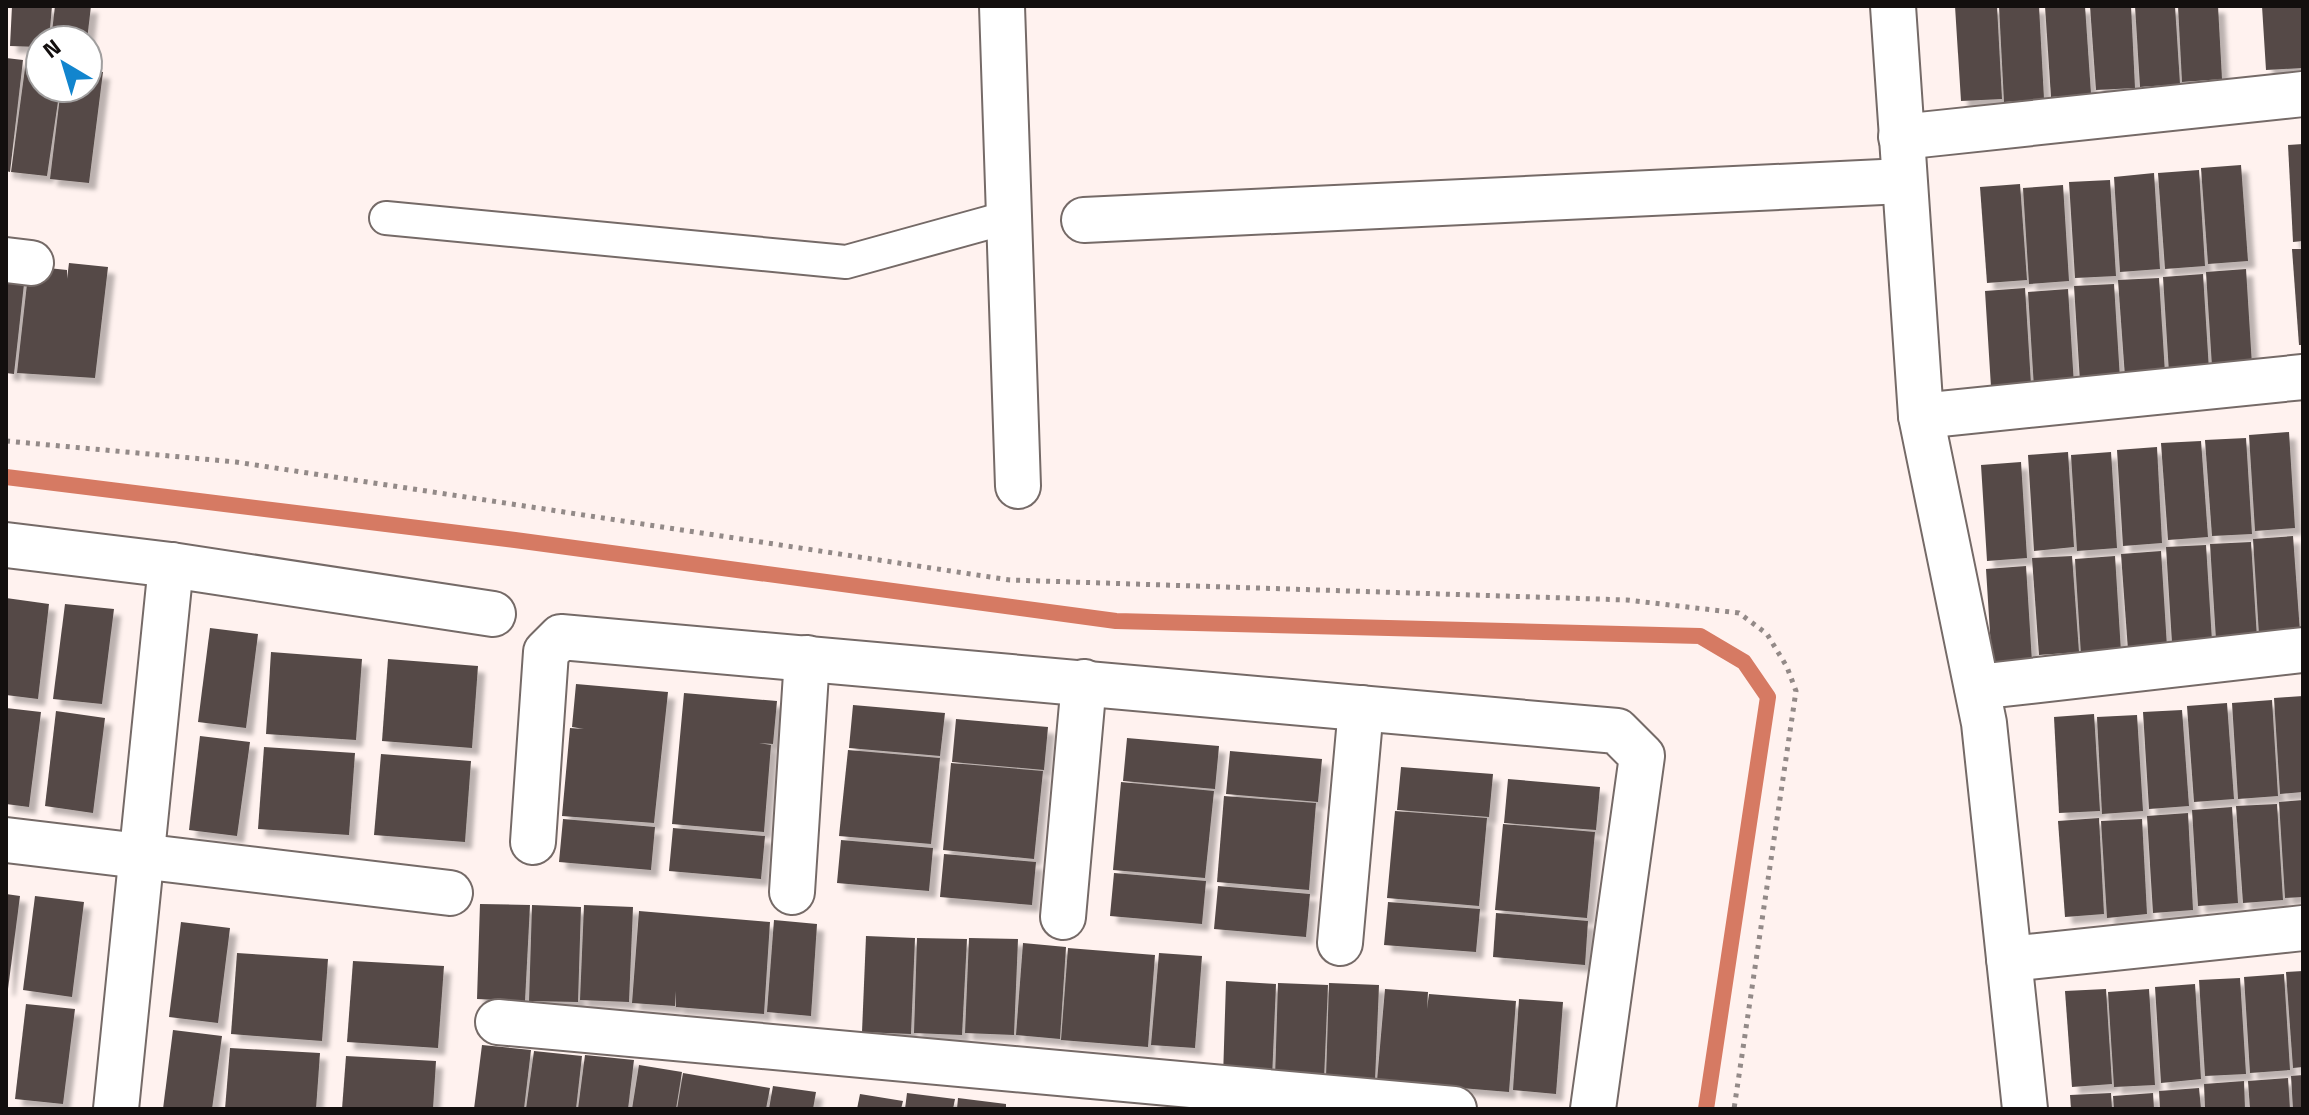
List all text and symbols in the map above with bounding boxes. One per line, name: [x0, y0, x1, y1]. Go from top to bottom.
north arrow: [24, 24, 104, 104]
text: N: [35, 30, 68, 66]

